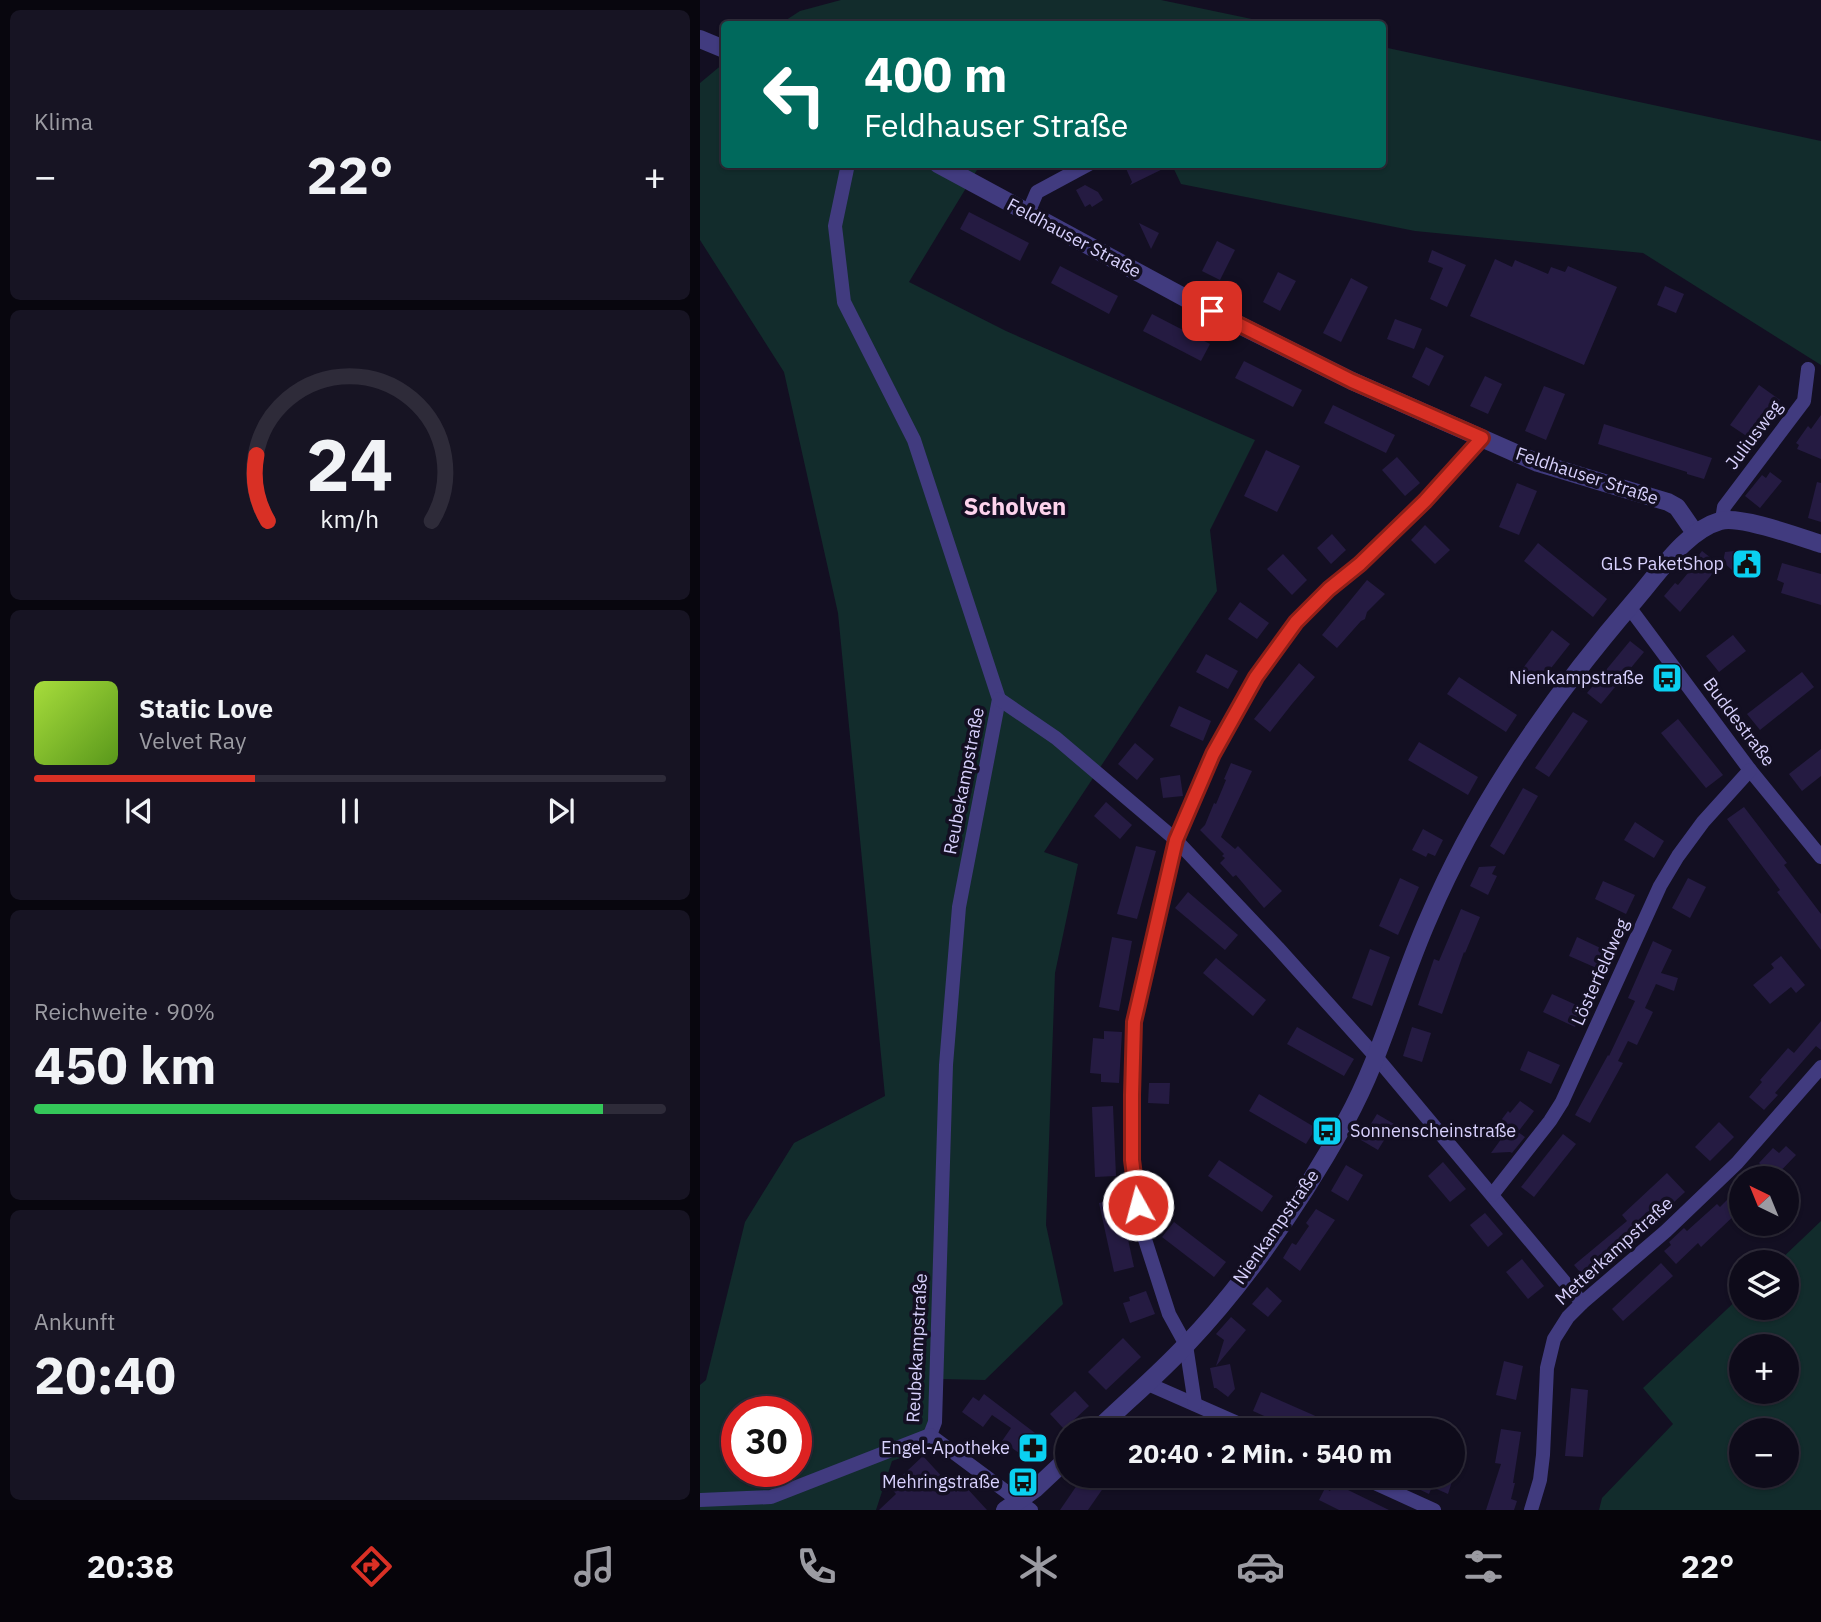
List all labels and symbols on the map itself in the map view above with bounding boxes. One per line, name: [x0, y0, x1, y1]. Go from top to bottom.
street label: Feldhauser Straße: [1003, 192, 1145, 283]
pin: [1182, 281, 1242, 341]
street label: Juliusweg: [1720, 395, 1787, 474]
street label: Feldhauser Straße: [1513, 442, 1662, 509]
district label: Scholven: [964, 490, 1066, 522]
public building icon: GLS PaketShop: [1730, 547, 1764, 581]
place label: GLS PaketShop: [1601, 552, 1724, 575]
bus stop icon: Nienkampstraße: [1650, 661, 1684, 695]
place label: Nienkampstraße: [1509, 666, 1644, 689]
street label: Buddestraße: [1699, 673, 1780, 771]
street label: Reubekampstraße: [938, 705, 989, 856]
street label: Lösterfeldweg: [1566, 914, 1634, 1029]
bus stop icon: Sonnenscheinstraße: [1310, 1114, 1344, 1148]
place label: Sonnenscheinstraße: [1350, 1119, 1516, 1142]
street label: Nienkampstraße: [1227, 1165, 1324, 1289]
north arrow: [1729, 1166, 1799, 1236]
position arrow: [1101, 1168, 1175, 1242]
street label: Metterkampstraße: [1550, 1191, 1678, 1310]
street label: Reubekampstraße: [901, 1273, 932, 1423]
speed limit sign: 30: [721, 1396, 812, 1487]
pharmacy icon: Engel-Apotheke: [1016, 1431, 1050, 1465]
place label: Engel-Apotheke: [881, 1436, 1010, 1459]
bus stop icon: Mehringstraße: [1006, 1465, 1040, 1499]
place label: Mehringstraße: [882, 1470, 1000, 1493]

